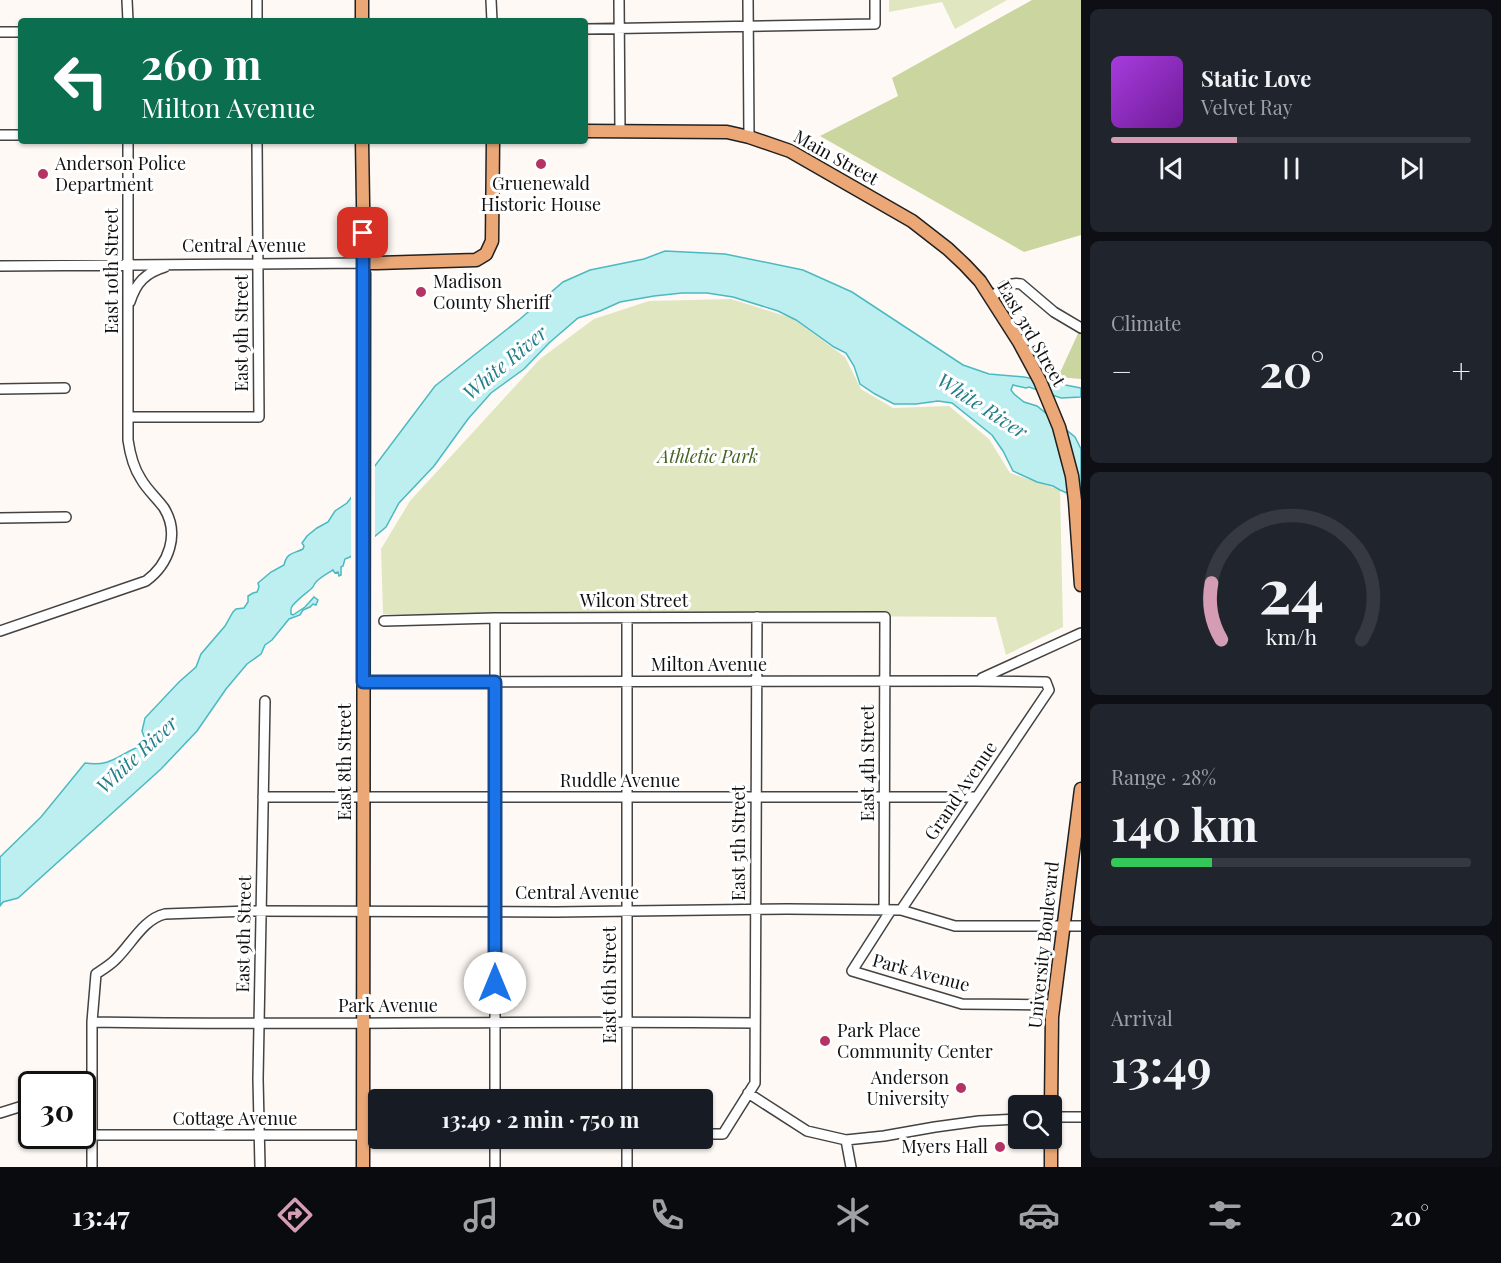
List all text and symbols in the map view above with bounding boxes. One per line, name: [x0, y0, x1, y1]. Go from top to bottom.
text: 260 m: [141, 35, 261, 91]
icon: left: [42, 42, 120, 120]
text: Static Love: [1201, 63, 1311, 93]
text: Milton Avenue: [141, 89, 316, 125]
text: Velvet Ray: [1201, 93, 1293, 120]
street label: Main Street: [790, 124, 884, 191]
place label: Anderson Police Department: [54, 151, 186, 196]
icon: previous: [1155, 152, 1188, 185]
icon: pause: [1275, 152, 1308, 185]
icon: next: [1395, 152, 1428, 185]
marker: Gruenewald Historic House: [534, 157, 548, 171]
marker: Anderson Police Department: [36, 167, 50, 181]
place label: Gruenewald Historic House: [481, 171, 601, 216]
street label: East 10th Street: [99, 207, 123, 334]
pin: [337, 207, 388, 258]
icon: arrive: [346, 216, 379, 249]
street label: Central Avenue: [182, 233, 306, 257]
place label: Madison County Sheriff: [433, 269, 552, 314]
street label: East 9th Street: [229, 274, 253, 392]
street label: East 3rd Street: [992, 277, 1072, 391]
marker: Madison County Sheriff: [414, 285, 428, 299]
text: Climate: [1111, 309, 1181, 336]
water label: White River: [456, 318, 553, 405]
text: 20°: [1260, 339, 1324, 399]
text: −: [1111, 348, 1132, 392]
text: +: [1452, 348, 1471, 392]
water label: White River: [933, 366, 1034, 445]
park label: Athletic Park: [656, 444, 758, 468]
text: 24: [1258, 547, 1324, 631]
street label: Wilcon Street: [579, 588, 689, 612]
text: km/h: [1265, 623, 1317, 651]
street label: Milton Avenue: [651, 652, 767, 676]
street label: East 8th Street: [332, 703, 356, 821]
street label: East 4th Street: [855, 704, 879, 821]
water label: White River: [89, 708, 184, 799]
street label: Grand Avenue: [918, 736, 1002, 844]
text: Range · 28%: [1111, 763, 1216, 790]
street label: Ruddle Avenue: [560, 768, 680, 792]
street label: East 5th Street: [726, 784, 750, 901]
text: 140 km: [1111, 793, 1258, 853]
street label: University Boulevard: [1022, 860, 1064, 1030]
street label: East 9th Street: [230, 874, 256, 993]
street label: Central Avenue: [515, 880, 639, 904]
street label: East 6th Street: [597, 926, 621, 1044]
street label: Park Avenue: [870, 948, 973, 997]
position arrow: [463, 951, 527, 1015]
street label: Park Avenue: [338, 993, 438, 1017]
text: Arrival: [1111, 1004, 1173, 1031]
place label: Park Place Community Center: [837, 1018, 993, 1063]
marker: Park Place Community Center: [818, 1034, 832, 1048]
text: 13:49: [1111, 1034, 1212, 1094]
place label: Anderson University: [866, 1065, 949, 1110]
speed limit sign: 30: [18, 1071, 96, 1149]
marker: Anderson University: [954, 1081, 968, 1095]
map controls: [1008, 1095, 1062, 1149]
button: search: [1008, 1095, 1062, 1149]
text: 13:49 · 2 min · 750 m: [442, 1104, 639, 1134]
street label: Cottage Avenue: [173, 1106, 297, 1130]
place label: Myers Hall: [901, 1134, 988, 1158]
marker: Myers Hall: [993, 1140, 1007, 1154]
icon: directions: [274, 1194, 316, 1236]
icon: music: [460, 1194, 502, 1236]
icon: phone: [646, 1194, 688, 1236]
icon: climate: [832, 1194, 874, 1236]
icon: car: [1018, 1194, 1060, 1236]
icon: filters: [1204, 1194, 1246, 1236]
text: 13:47: [72, 1197, 129, 1233]
text: 20°: [1390, 1197, 1429, 1233]

